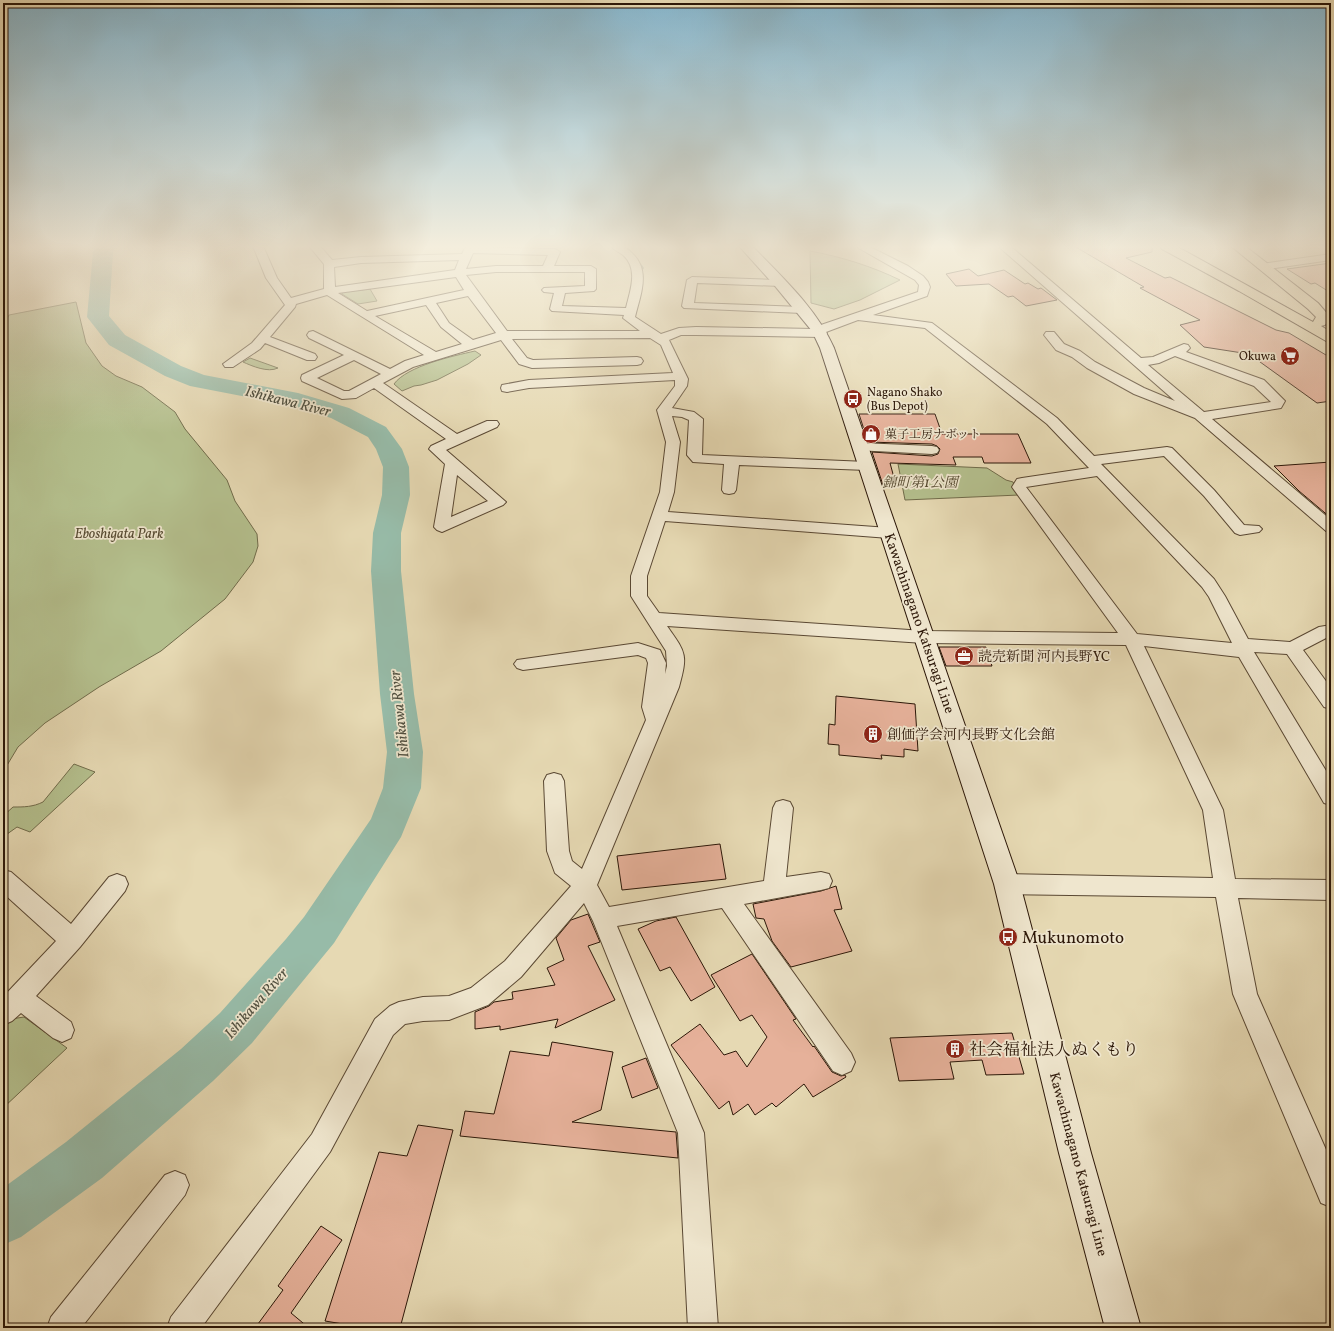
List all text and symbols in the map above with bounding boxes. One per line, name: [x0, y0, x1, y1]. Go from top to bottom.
supermarket icon: Okuwa: [1279, 345, 1301, 367]
place label: Okuwa: [1239, 349, 1276, 365]
water label: Ishikawa River: [242, 382, 333, 423]
place label: Nagano Shako (Bus Depot): [867, 385, 942, 415]
bus stop icon: Nagano Shako (Bus Depot): [842, 388, 864, 410]
shop icon: 菓子工房ナボット: [860, 423, 882, 445]
place label: 菓子工房ナボット: [885, 427, 981, 443]
park label: 錦町第1公園: [882, 474, 960, 493]
park label: Eboshigata Park: [74, 525, 164, 544]
street label: Kawachinagano Katsuragi Line: [879, 531, 959, 717]
office icon: 読売新聞 河内長野YC: [953, 645, 975, 667]
place label: 読売新聞 河内長野YC: [978, 648, 1110, 667]
water label: Ishikawa River: [385, 669, 416, 759]
building icon: 創価学会河内長野文化会館: [862, 723, 884, 745]
place label: 創価学会河内長野文化会館: [887, 726, 1055, 745]
bus stop icon: Mukunomoto: [997, 926, 1019, 948]
place label: Mukunomoto: [1022, 927, 1124, 950]
water label: Ishikawa River: [220, 964, 294, 1044]
building icon: 社会福祉法人ぬくもり: [944, 1038, 966, 1060]
place label: 社会福祉法人ぬくもり: [969, 1039, 1139, 1062]
street label: Kawachinagano Katsuragi Line: [1044, 1070, 1111, 1259]

